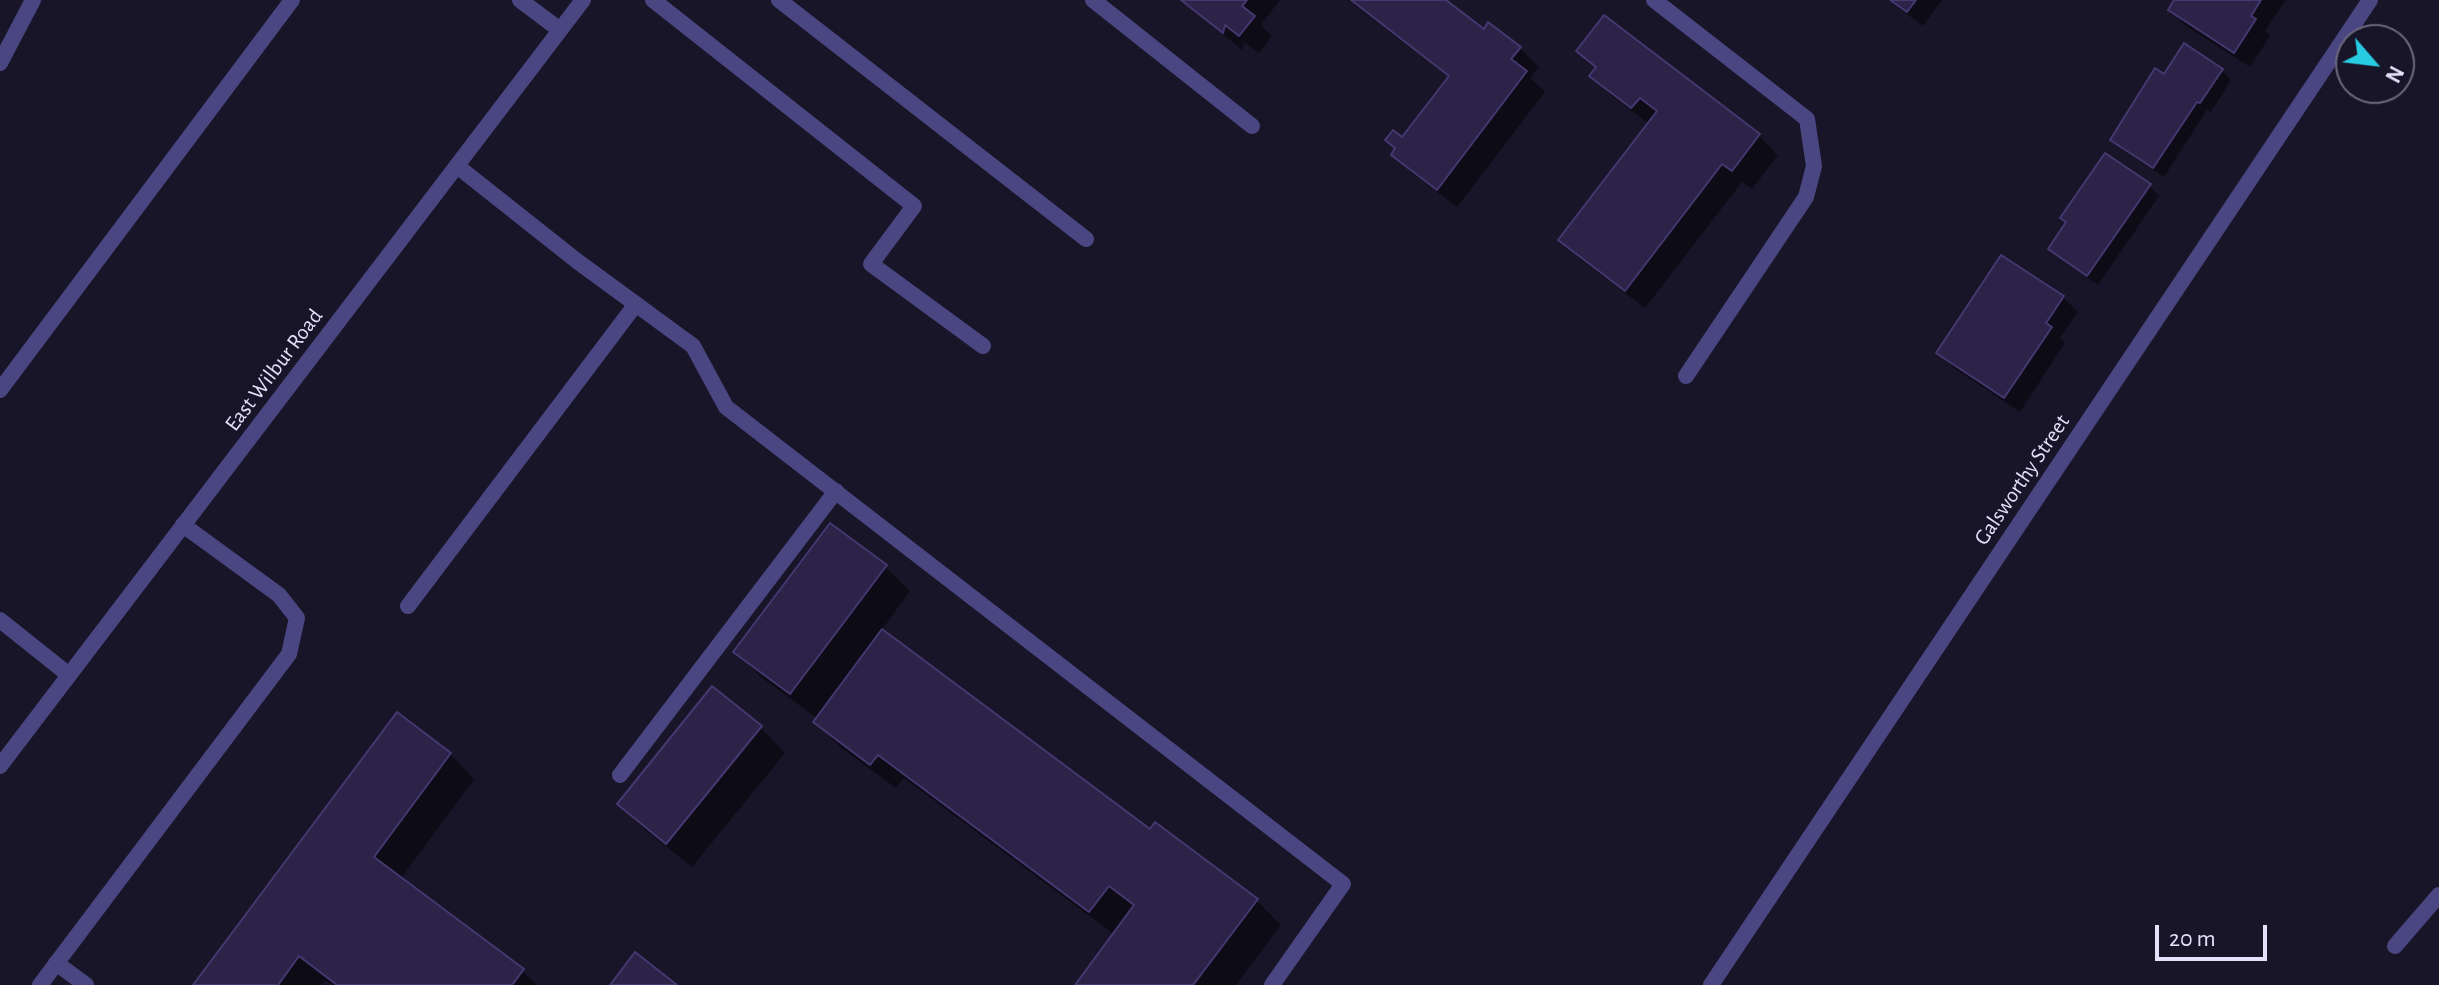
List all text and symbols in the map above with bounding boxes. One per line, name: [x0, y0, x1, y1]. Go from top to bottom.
north arrow: [2335, 24, 2415, 104]
text: N: [2381, 62, 2408, 86]
street label: East Wilbur Road: [219, 304, 329, 436]
street label: Galsworthy Street: [1969, 410, 2075, 550]
scale bar: [2159, 909, 2271, 959]
text: 20 m: [2169, 927, 2216, 951]

